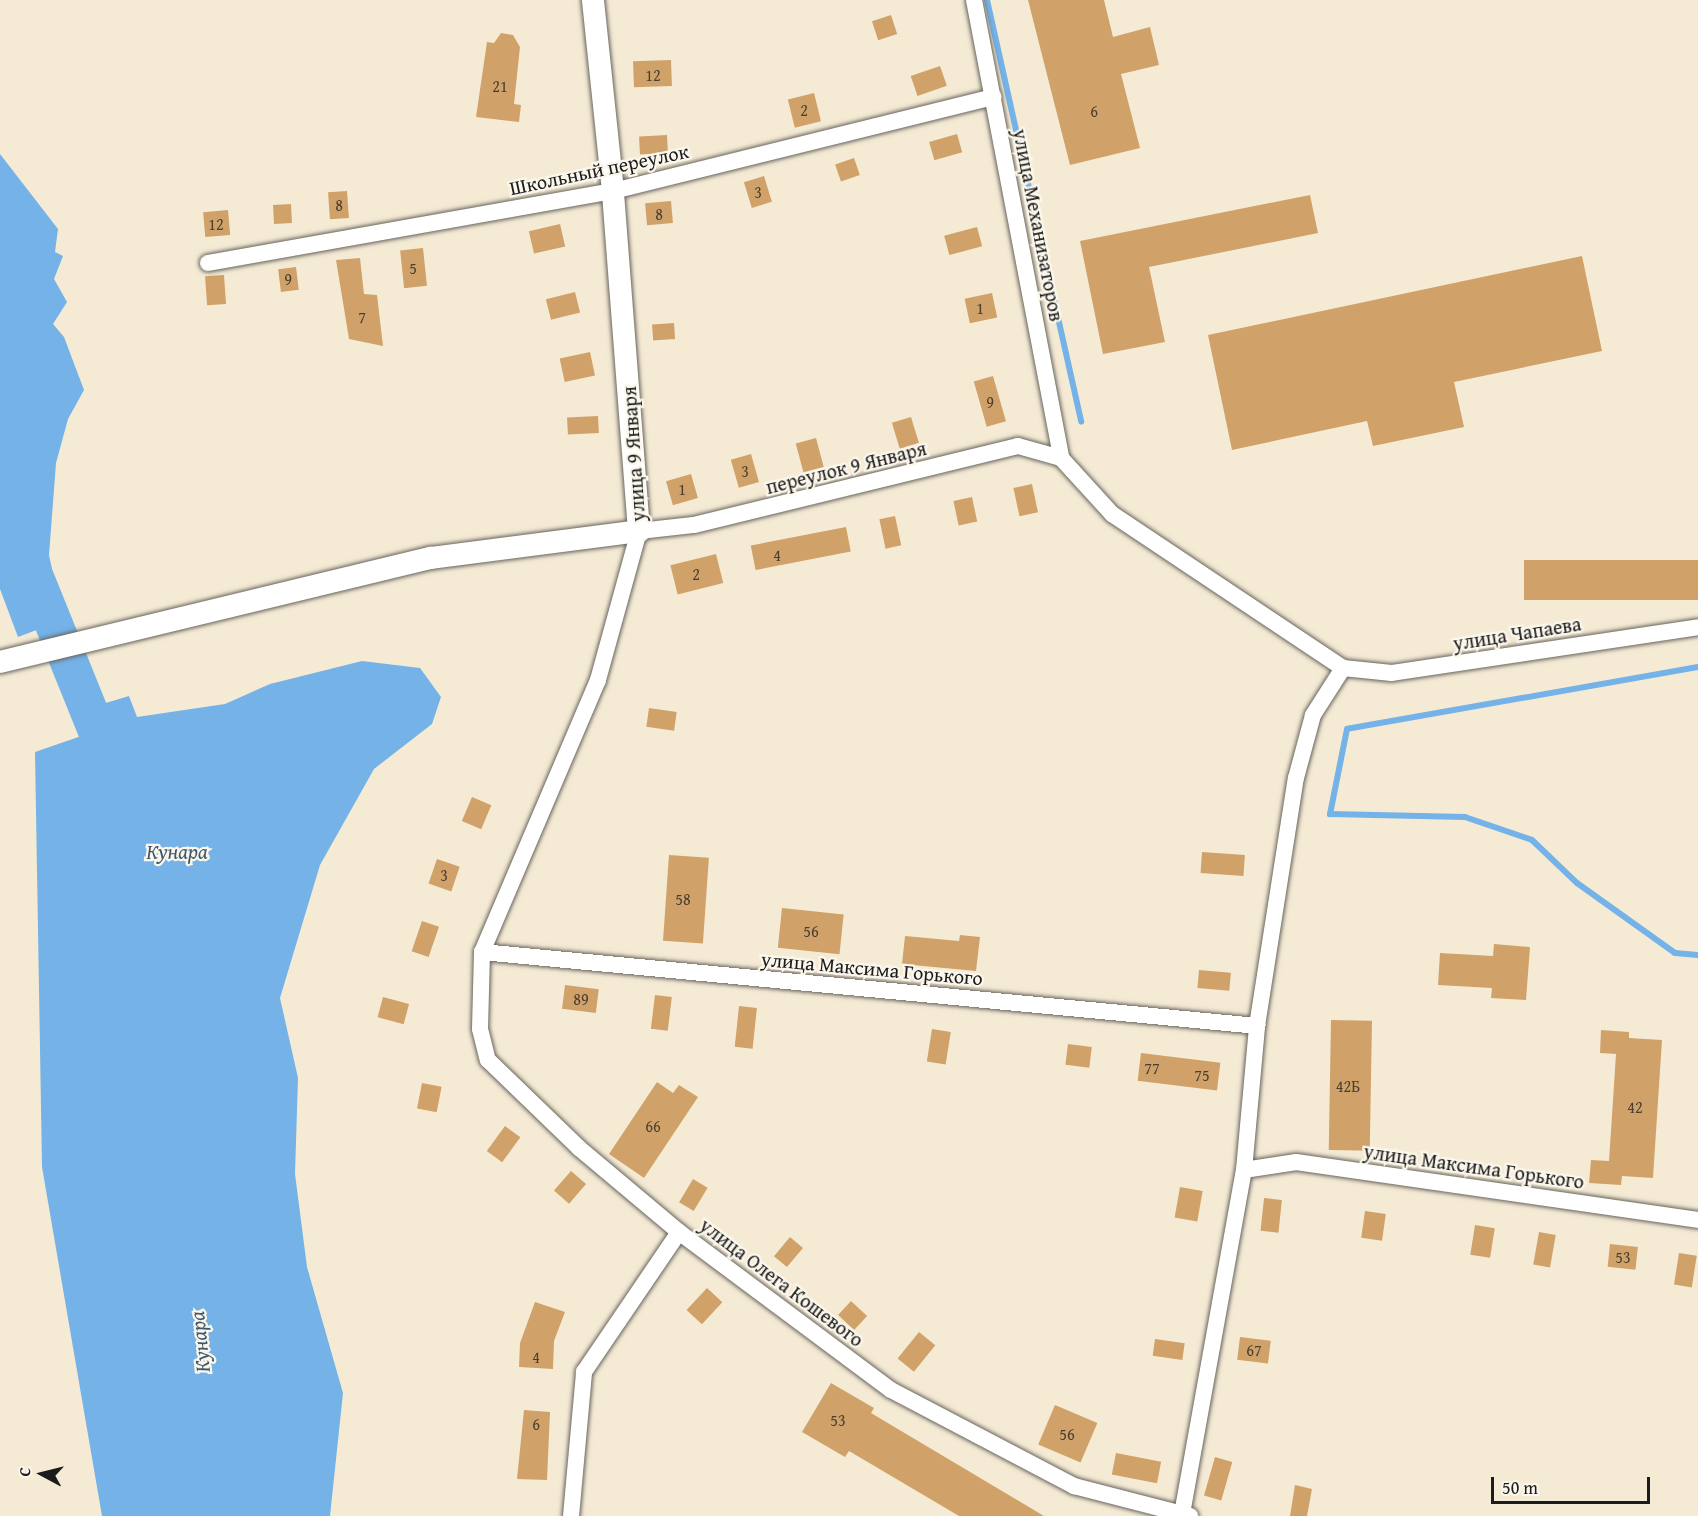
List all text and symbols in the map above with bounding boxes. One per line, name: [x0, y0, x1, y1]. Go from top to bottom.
house number: 12: [645, 65, 661, 85]
house number: 21: [492, 76, 508, 96]
house number: 2: [800, 100, 808, 120]
house number: 6: [1090, 101, 1098, 121]
street label: улица Механизаторов: [1009, 127, 1069, 323]
street label: Школьный переулок: [507, 138, 691, 200]
house number: 3: [754, 182, 762, 202]
house number: 8: [335, 195, 343, 215]
house number: 8: [655, 204, 663, 224]
house number: 12: [208, 214, 224, 234]
house number: 5: [409, 258, 417, 278]
house number: 9: [284, 269, 292, 289]
house number: 1: [976, 298, 984, 318]
house number: 7: [358, 307, 366, 327]
street label: улица 9 Января: [616, 385, 650, 523]
house number: 9: [986, 392, 994, 412]
street label: переулок 9 Января: [763, 435, 929, 499]
house number: 3: [741, 461, 749, 481]
house number: 1: [678, 479, 686, 499]
house number: 4: [773, 545, 781, 565]
house number: 2: [692, 564, 700, 584]
street label: улица Чапаева: [1451, 611, 1583, 655]
water label: Кунара: [146, 839, 208, 865]
house number: 3: [440, 865, 448, 885]
house number: 58: [675, 889, 691, 909]
house number: 56: [803, 921, 819, 941]
street label: улица Максима Горького: [760, 946, 984, 990]
house number: 89: [573, 989, 589, 1009]
house number: 77: [1144, 1058, 1160, 1078]
house number: 75: [1194, 1065, 1210, 1085]
house number: 42Б: [1336, 1076, 1360, 1096]
house number: 42: [1627, 1097, 1643, 1117]
house number: 66: [645, 1116, 661, 1136]
street label: улица Максима Горького: [1362, 1139, 1586, 1193]
street label: улица Олега Кошевого: [695, 1213, 869, 1351]
house number: 53: [1615, 1247, 1631, 1267]
water label: Кунара: [184, 1310, 216, 1374]
house number: 67: [1246, 1340, 1262, 1360]
house number: 4: [532, 1347, 540, 1367]
house number: 53: [830, 1410, 846, 1430]
house number: 6: [532, 1414, 540, 1434]
house number: 56: [1059, 1424, 1075, 1444]
north arrow: [12, 1444, 72, 1504]
scale bar: [1494, 1465, 1653, 1503]
text: С: [12, 1466, 37, 1478]
text: 50 m: [1502, 1474, 1538, 1501]

